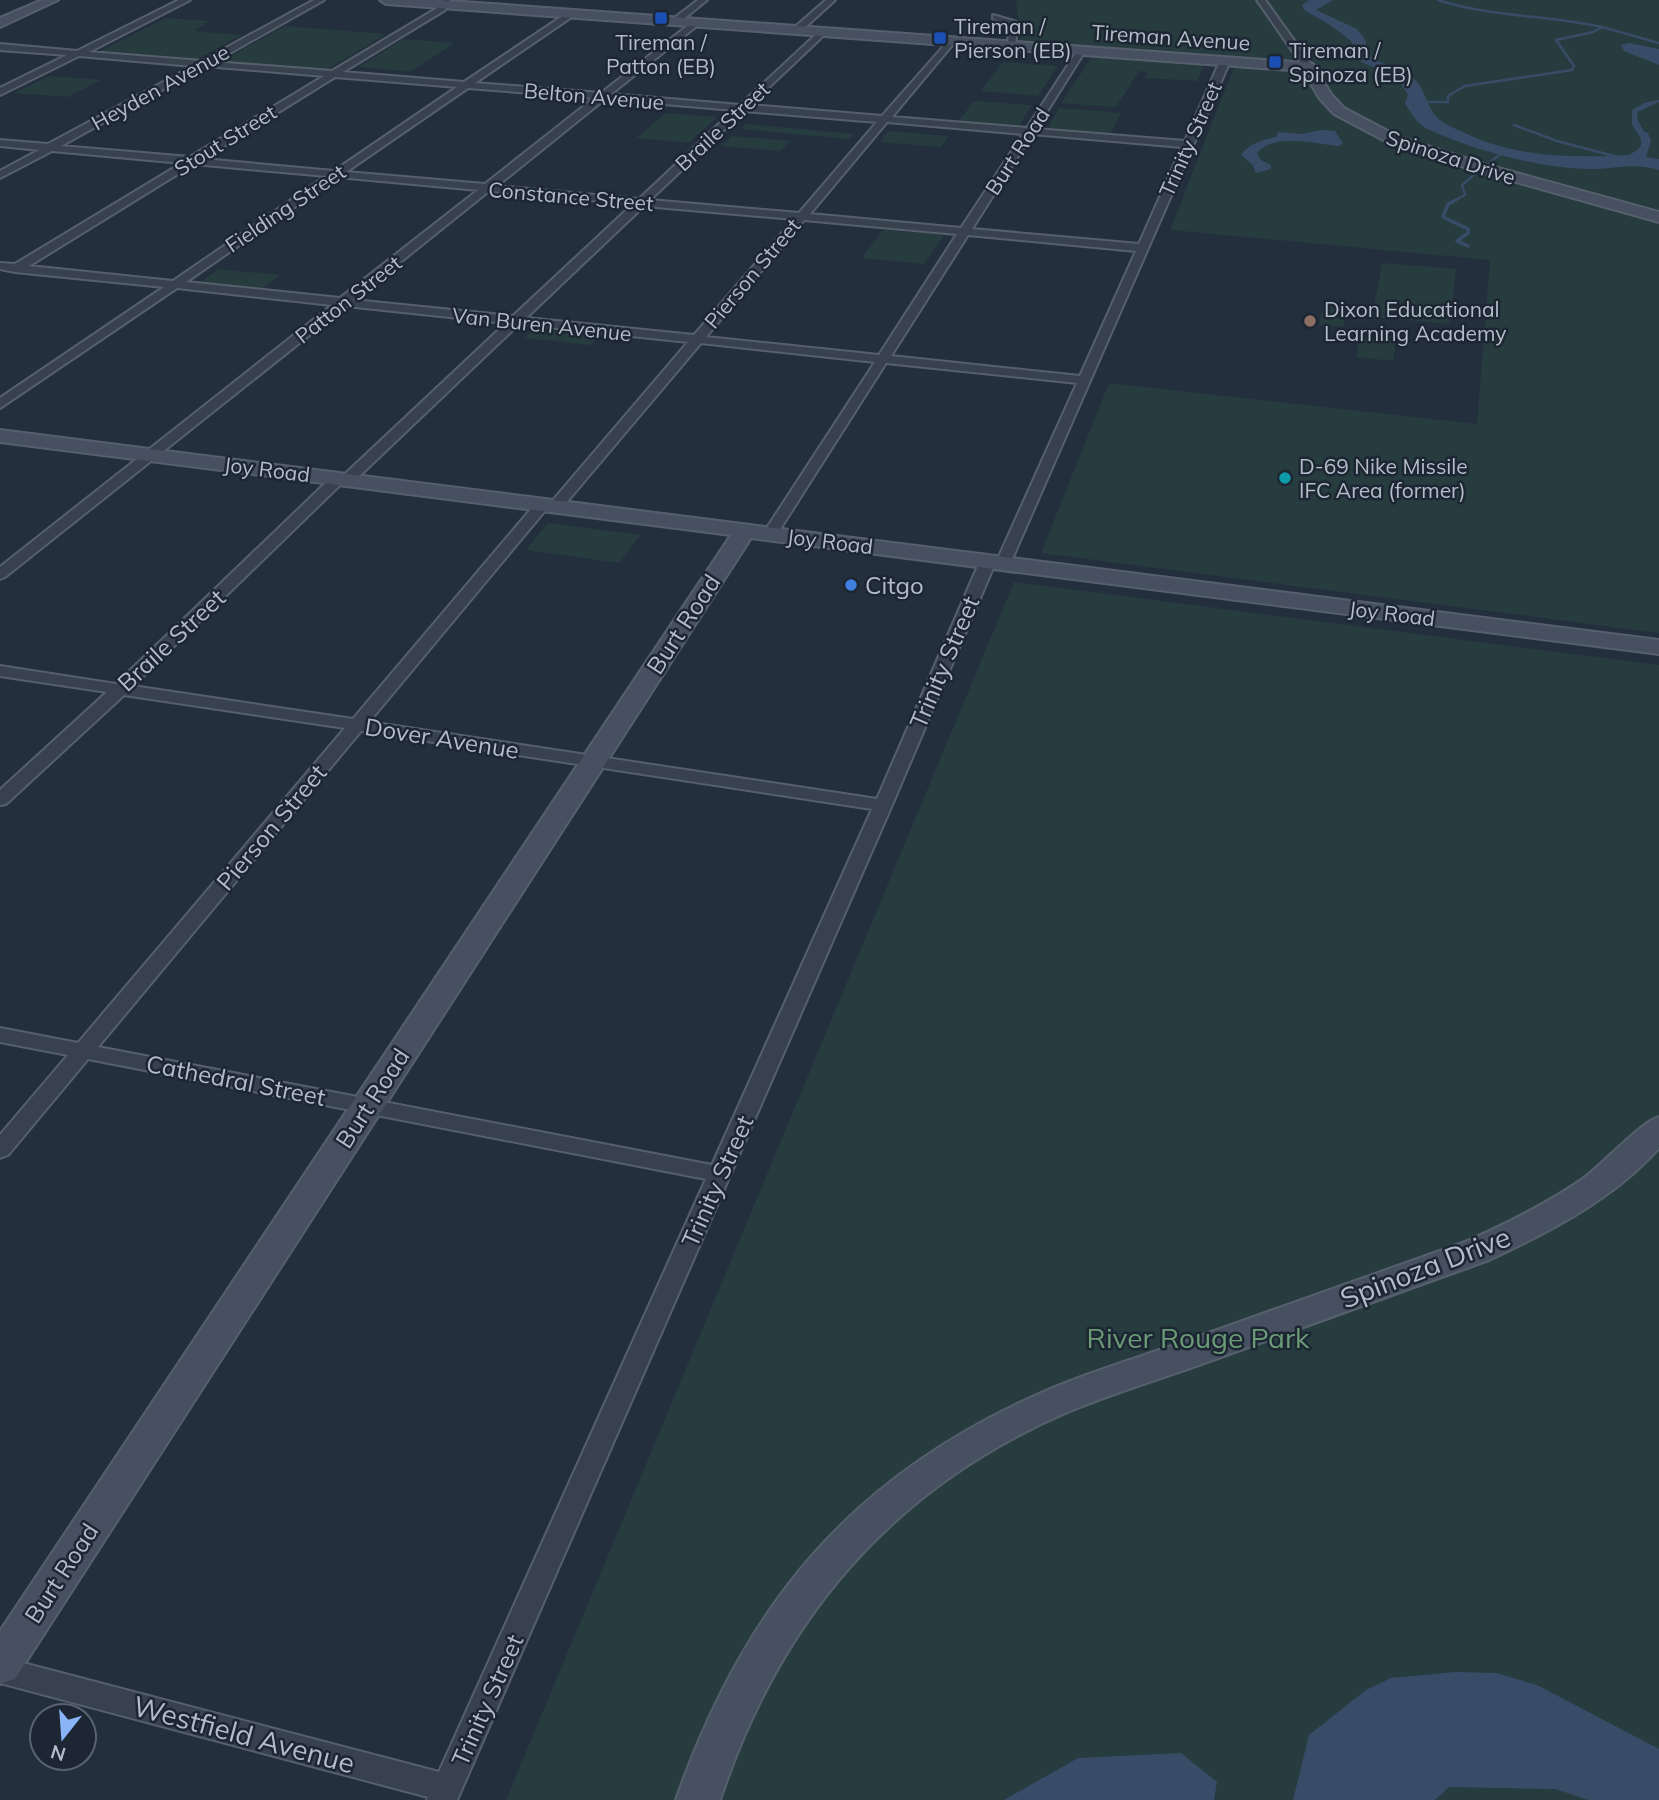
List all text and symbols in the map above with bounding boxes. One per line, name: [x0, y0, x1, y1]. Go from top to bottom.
marker: Tireman / Patton (EB): [653, 10, 669, 26]
place label: Tireman / Pierson (EB): [954, 13, 1072, 63]
street label: Tireman Avenue: [1091, 19, 1251, 55]
place label: Tireman / Patton (EB): [606, 29, 716, 79]
marker: Tireman / Pierson (EB): [932, 30, 948, 46]
place label: Tireman / Spinoza (EB): [1289, 37, 1413, 87]
street label: Heyden Avenue: [87, 38, 233, 136]
marker: Tireman / Spinoza (EB): [1267, 54, 1283, 70]
street label: Braile Street: [669, 76, 775, 176]
street label: Belton Avenue: [523, 77, 665, 115]
street label: Trinity Street: [1153, 77, 1227, 201]
street label: Stout Street: [169, 98, 281, 182]
street label: Burt Road: [979, 102, 1055, 200]
street label: Spinoza Drive: [1383, 124, 1519, 190]
street label: Fielding Street: [220, 158, 350, 258]
street label: Constance Street: [487, 176, 655, 216]
street label: Pierson Street: [698, 213, 806, 333]
street label: Patton Street: [290, 249, 406, 349]
place label: Dixon Educational Learning Academy: [1324, 296, 1507, 346]
street label: Van Buren Avenue: [451, 302, 633, 346]
marker: Dixon Educational Learning Academy: [1302, 313, 1318, 329]
street label: Joy Road: [222, 451, 312, 487]
place label: D-69 Nike Missile IFC Area (former): [1299, 453, 1468, 503]
marker: D-69 Nike Missile IFC Area (former): [1277, 470, 1293, 486]
street label: Joy Road: [785, 523, 875, 559]
street label: Burt Road: [640, 568, 726, 680]
place label: Citgo: [865, 570, 924, 600]
marker: Citgo: [843, 577, 859, 593]
street label: Braile Street: [111, 583, 231, 697]
street label: Trinity Street: [903, 591, 985, 733]
street label: Joy Road: [1347, 595, 1437, 631]
street label: Dover Avenue: [363, 711, 521, 765]
street label: Pierson Street: [210, 758, 332, 896]
street label: Burt Road: [329, 1042, 415, 1154]
street label: Cathedral Street: [144, 1048, 328, 1112]
street label: Trinity Street: [675, 1111, 759, 1251]
street label: Spinoza Drive: [1335, 1219, 1515, 1315]
park label: River Rouge Park: [1087, 1320, 1310, 1355]
street label: Burt Road: [18, 1517, 104, 1629]
street label: Trinity Street: [445, 1630, 529, 1770]
street label: Westfield Avenue: [129, 1688, 359, 1780]
north arrow: [28, 1702, 98, 1772]
text: N: [48, 1740, 68, 1767]

